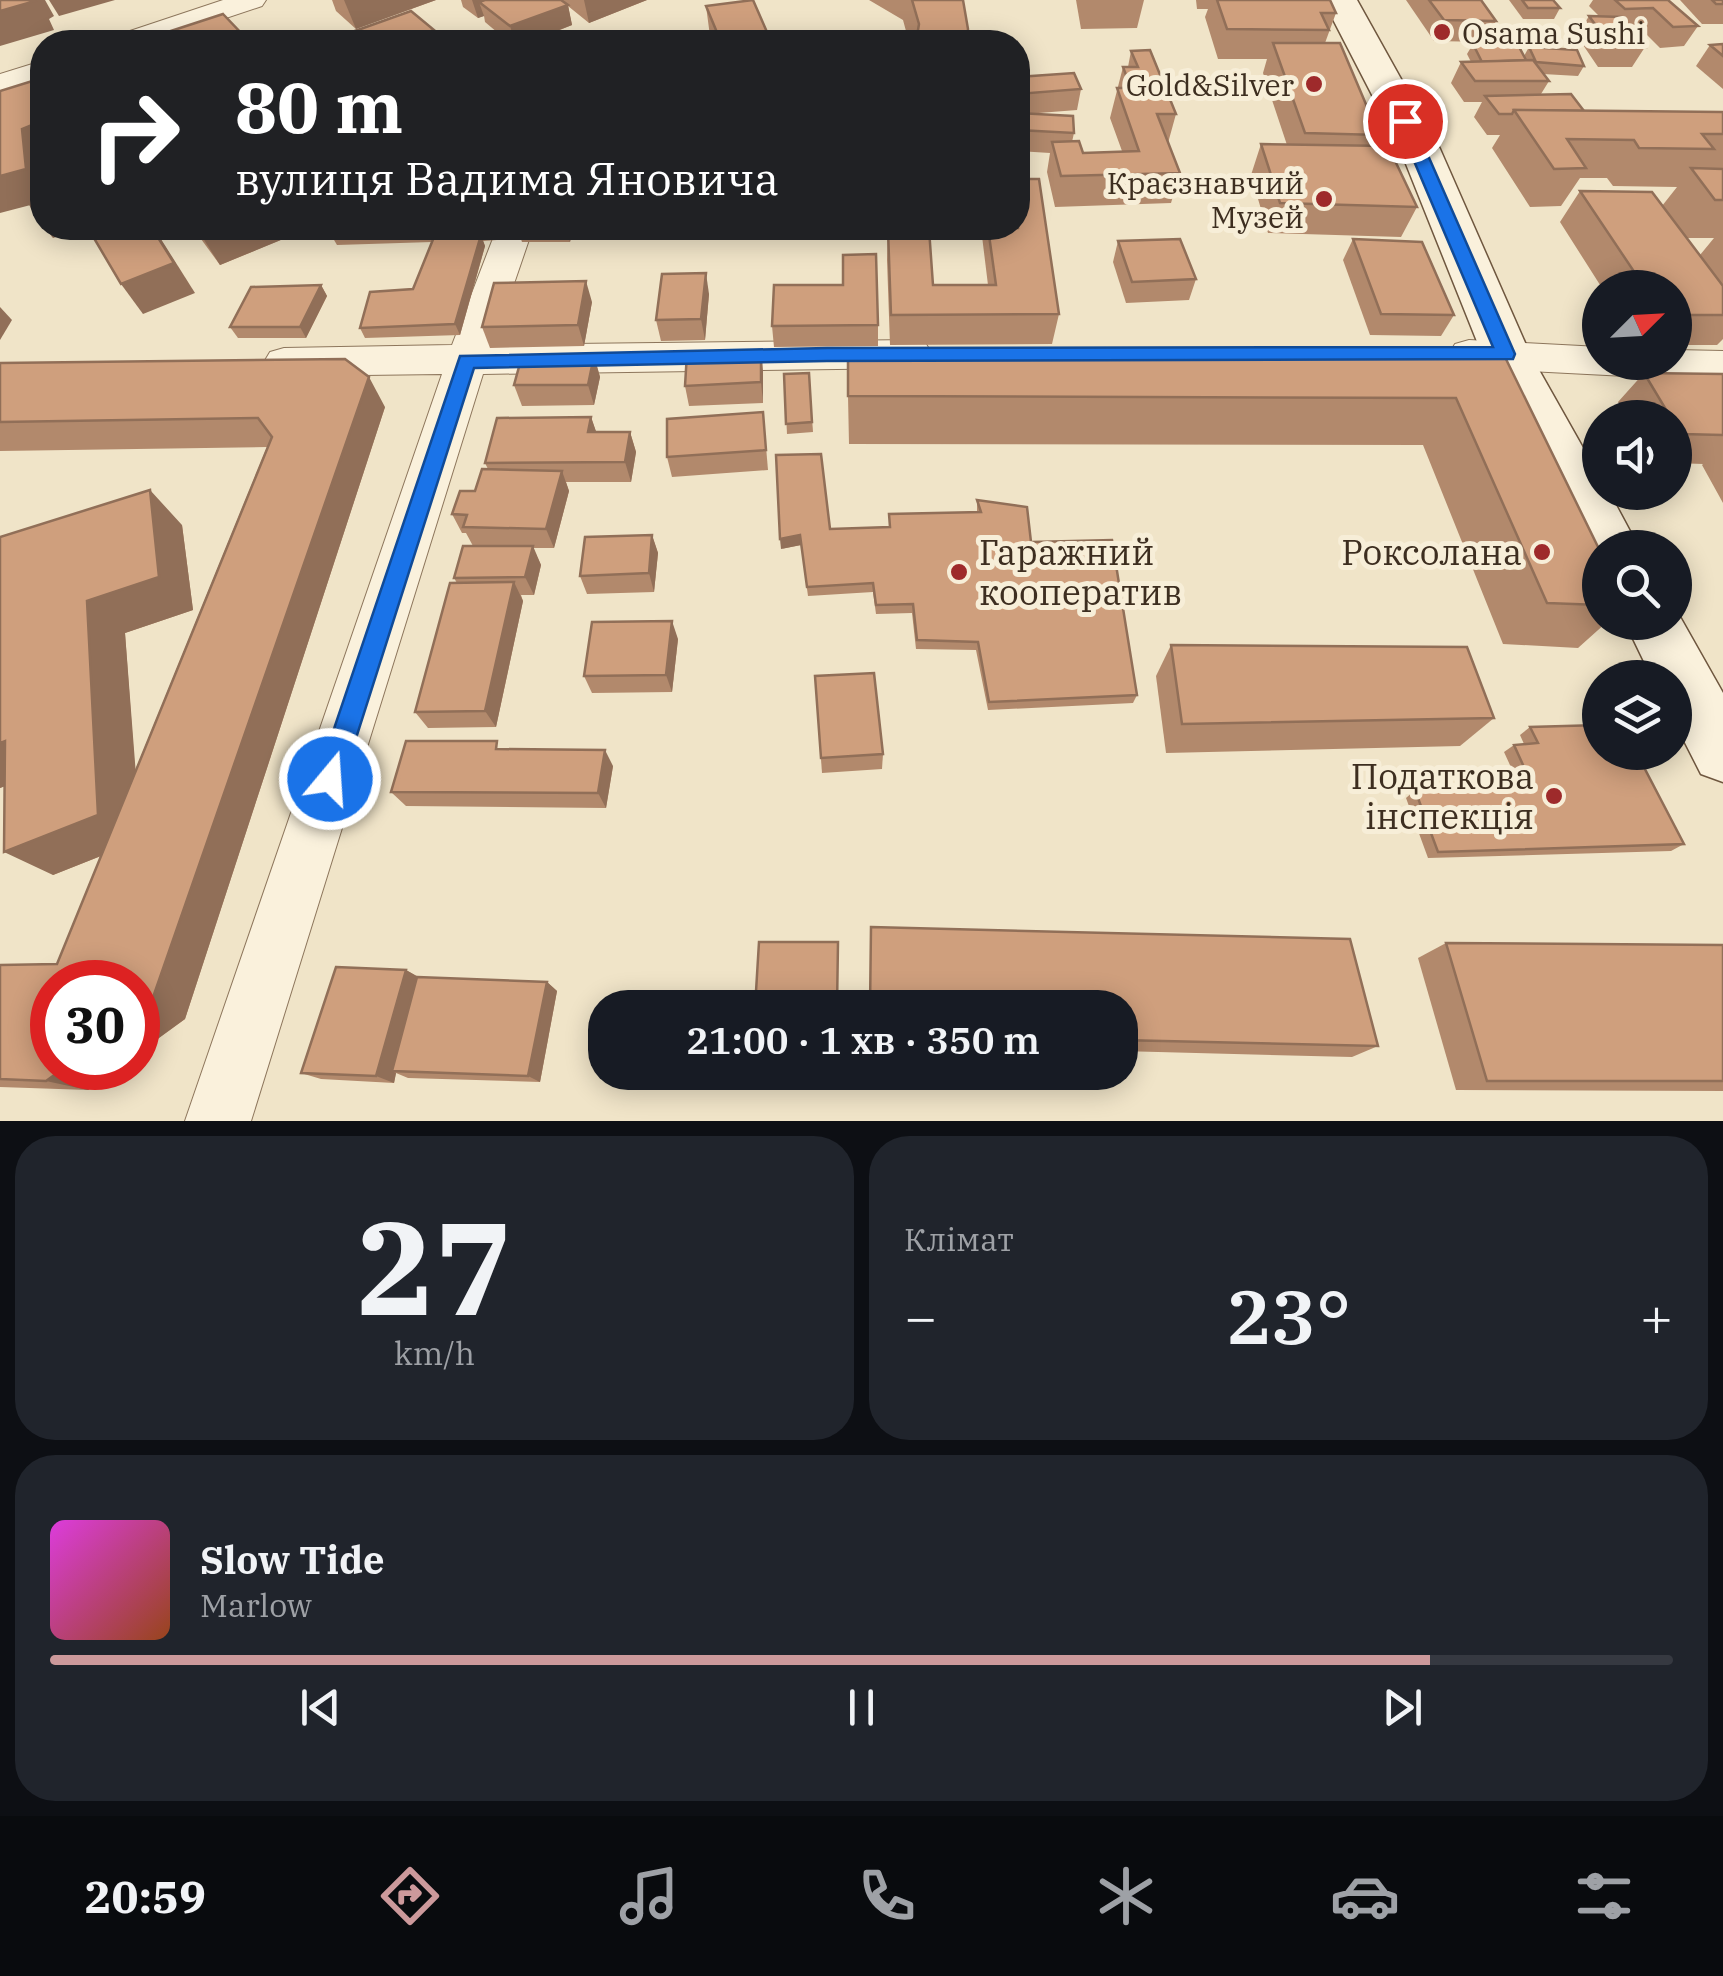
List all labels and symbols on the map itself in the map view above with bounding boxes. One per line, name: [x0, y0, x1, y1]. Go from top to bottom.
place label: Osama Sushi: [1462, 13, 1645, 52]
marker: Osama Sushi: [1431, 21, 1453, 43]
place label: Gold&Silver: [1126, 65, 1294, 104]
marker: Gold&Silver: [1303, 73, 1325, 95]
pin: [1363, 79, 1448, 164]
place label: Краєзнавчий Музей: [1107, 163, 1304, 236]
marker: Краєзнавчий Музей: [1313, 188, 1335, 210]
north arrow: [1582, 270, 1692, 380]
place label: Гаражний кооператив: [979, 529, 1182, 615]
place label: Роксолана: [1341, 529, 1522, 575]
marker: Роксолана: [1531, 541, 1553, 563]
marker: Гаражний кооператив: [948, 561, 970, 583]
position arrow: [278, 727, 382, 831]
place label: Податкова інспекція: [1351, 753, 1534, 839]
marker: Податкова інспекція: [1543, 785, 1565, 807]
speed limit sign: 30: [30, 960, 160, 1090]

